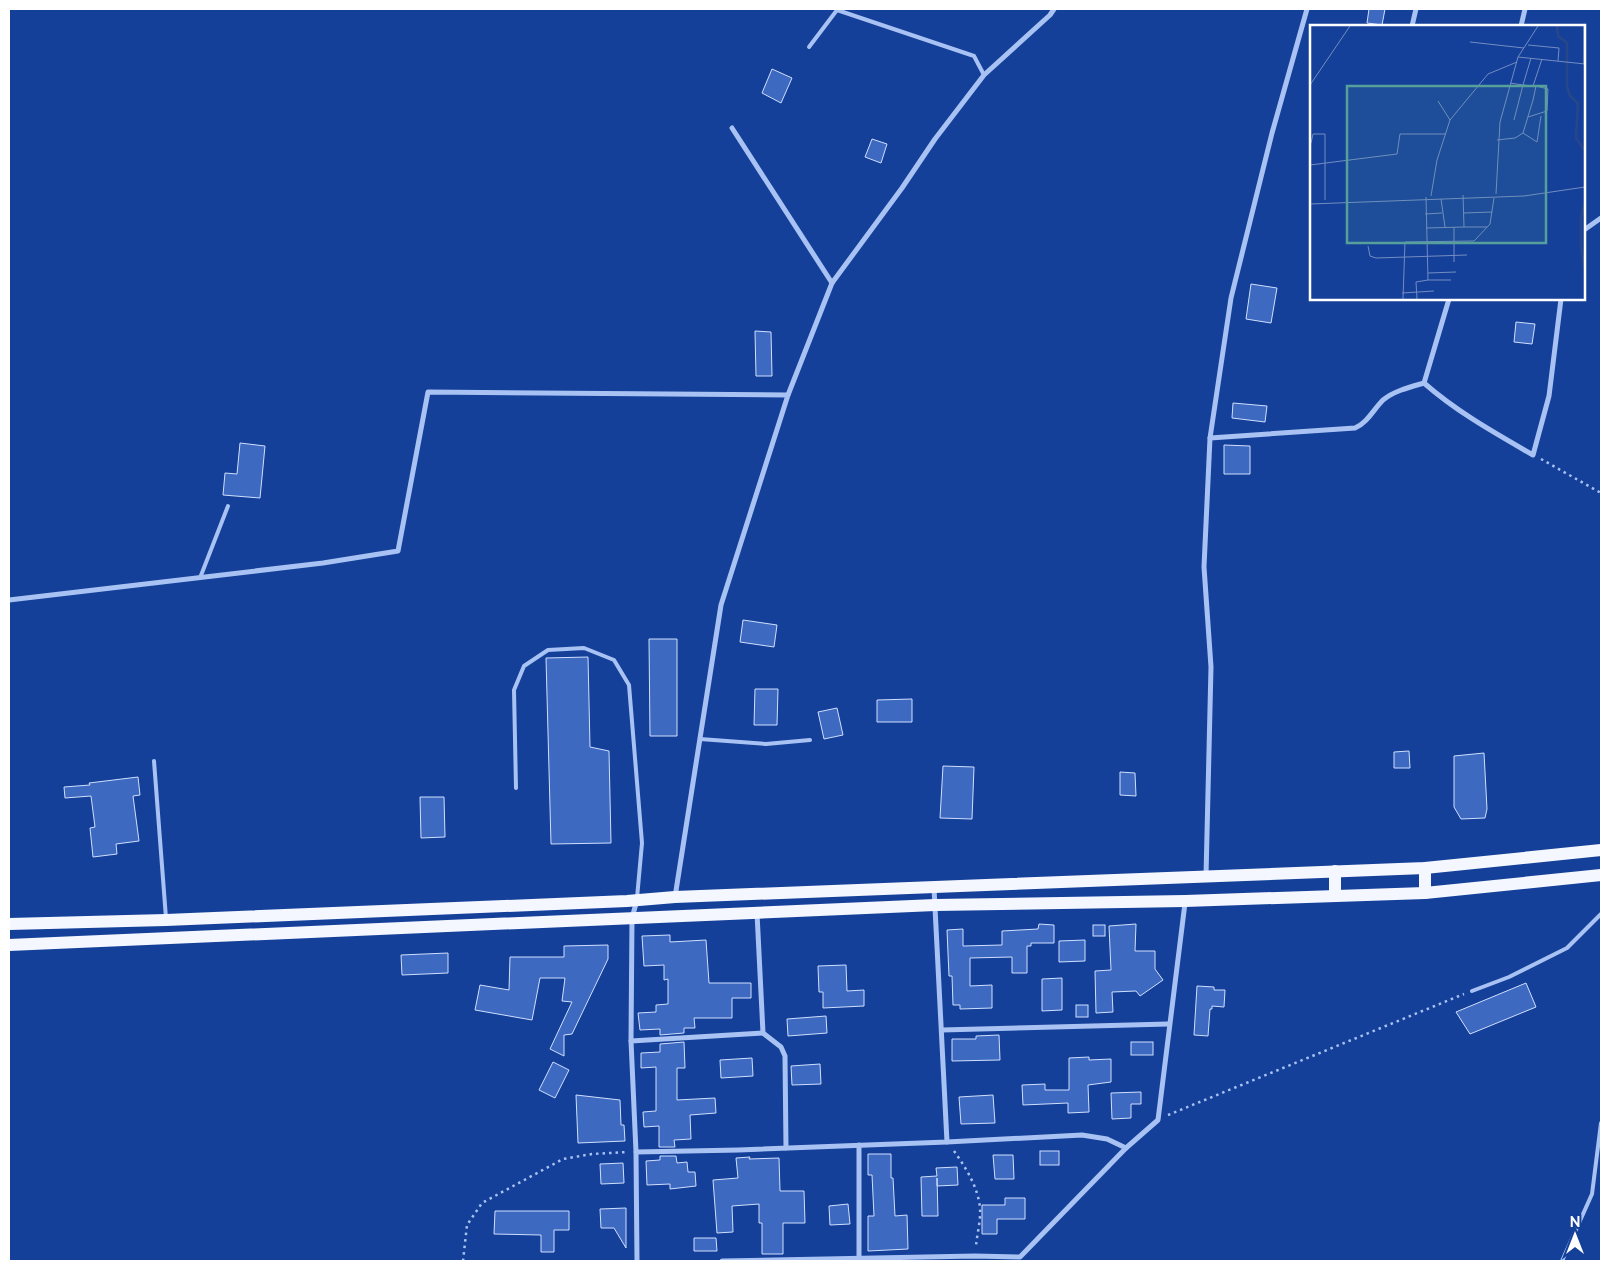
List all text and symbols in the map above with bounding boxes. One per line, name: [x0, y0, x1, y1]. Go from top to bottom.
inset map: [1310, 25, 1585, 300]
north arrow: [1550, 1210, 1600, 1260]
text: N: [1570, 1214, 1580, 1230]

